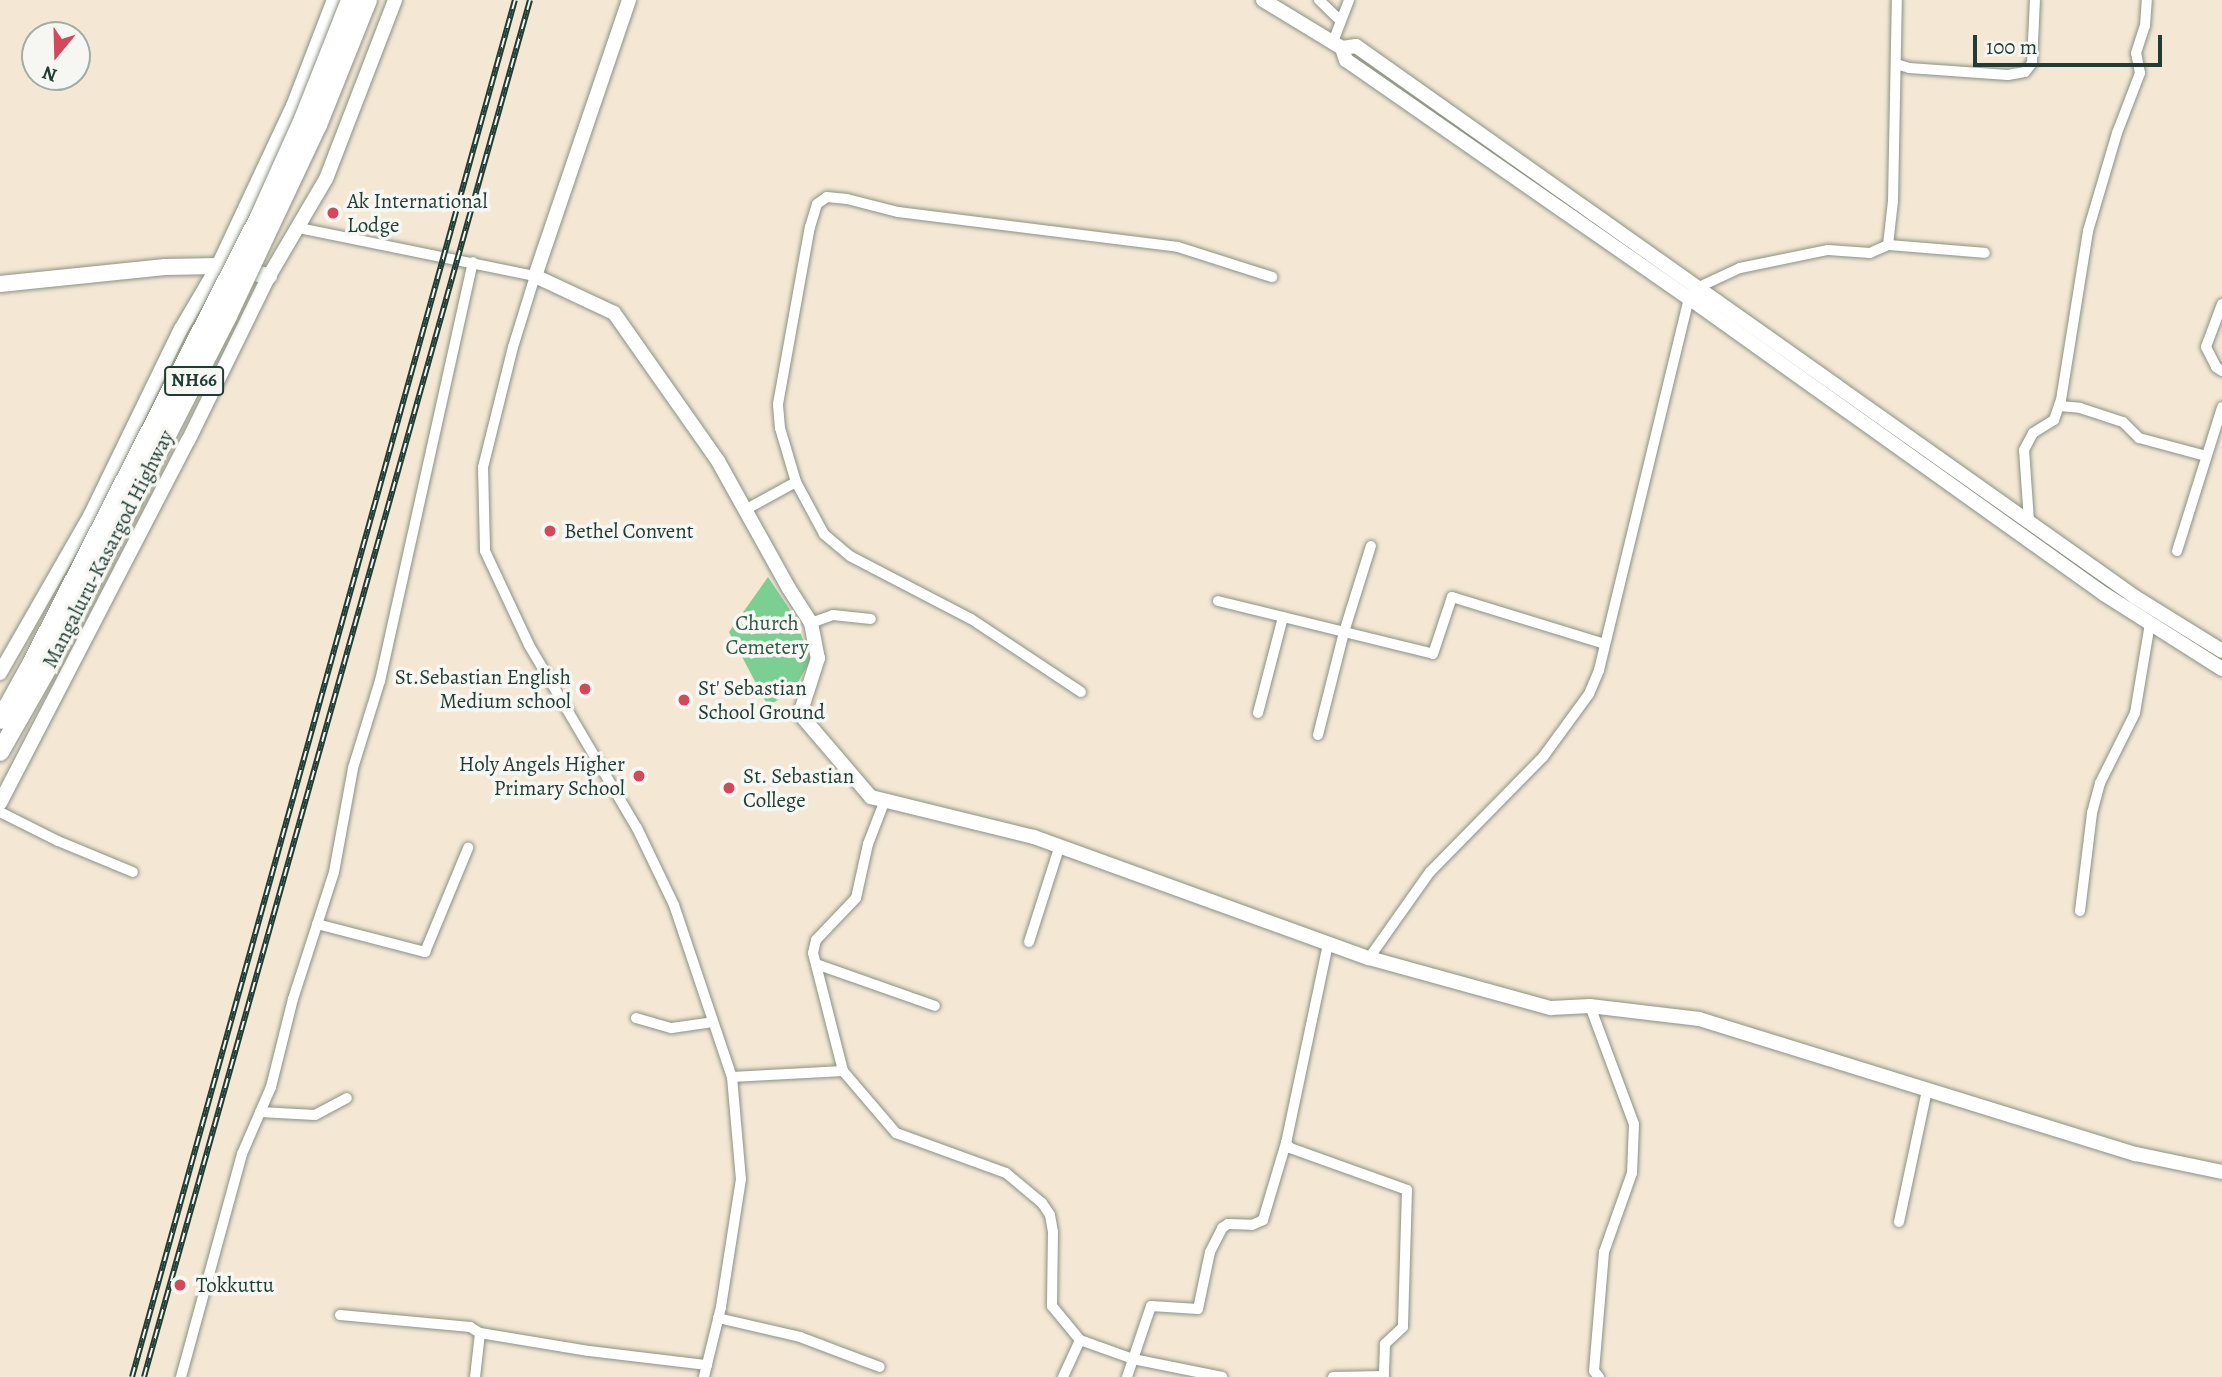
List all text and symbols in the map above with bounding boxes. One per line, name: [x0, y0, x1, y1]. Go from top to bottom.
north arrow: [21, 21, 91, 91]
scale bar: [1977, 21, 2166, 65]
text: 100 m: [1986, 33, 2037, 61]
text: N: [39, 59, 61, 89]
place label: Ak International Lodge: [347, 188, 488, 238]
marker: Ak International Lodge: [325, 205, 341, 221]
road number: NH66: [162, 366, 226, 396]
street label: Mangaluru-Kasargod Highway: [37, 426, 179, 672]
place label: Bethel Convent: [564, 518, 694, 544]
marker: Bethel Convent: [542, 523, 558, 539]
park label: Church Cemetery: [725, 610, 809, 660]
place label: St.Sebastian English Medium school: [395, 664, 571, 714]
place label: St' Sebastian School Ground: [698, 675, 825, 725]
marker: St.Sebastian English Medium school: [577, 681, 593, 697]
marker: St' Sebastian School Ground: [676, 692, 692, 708]
place label: Holy Angels Higher Primary School: [459, 751, 625, 801]
place label: St. Sebastian College: [743, 763, 855, 813]
marker: Holy Angels Higher Primary School: [631, 768, 647, 784]
marker: St. Sebastian College: [721, 780, 737, 796]
place label: Tokkuttu: [196, 1272, 274, 1298]
marker: Tokkuttu: [170, 1275, 190, 1295]

